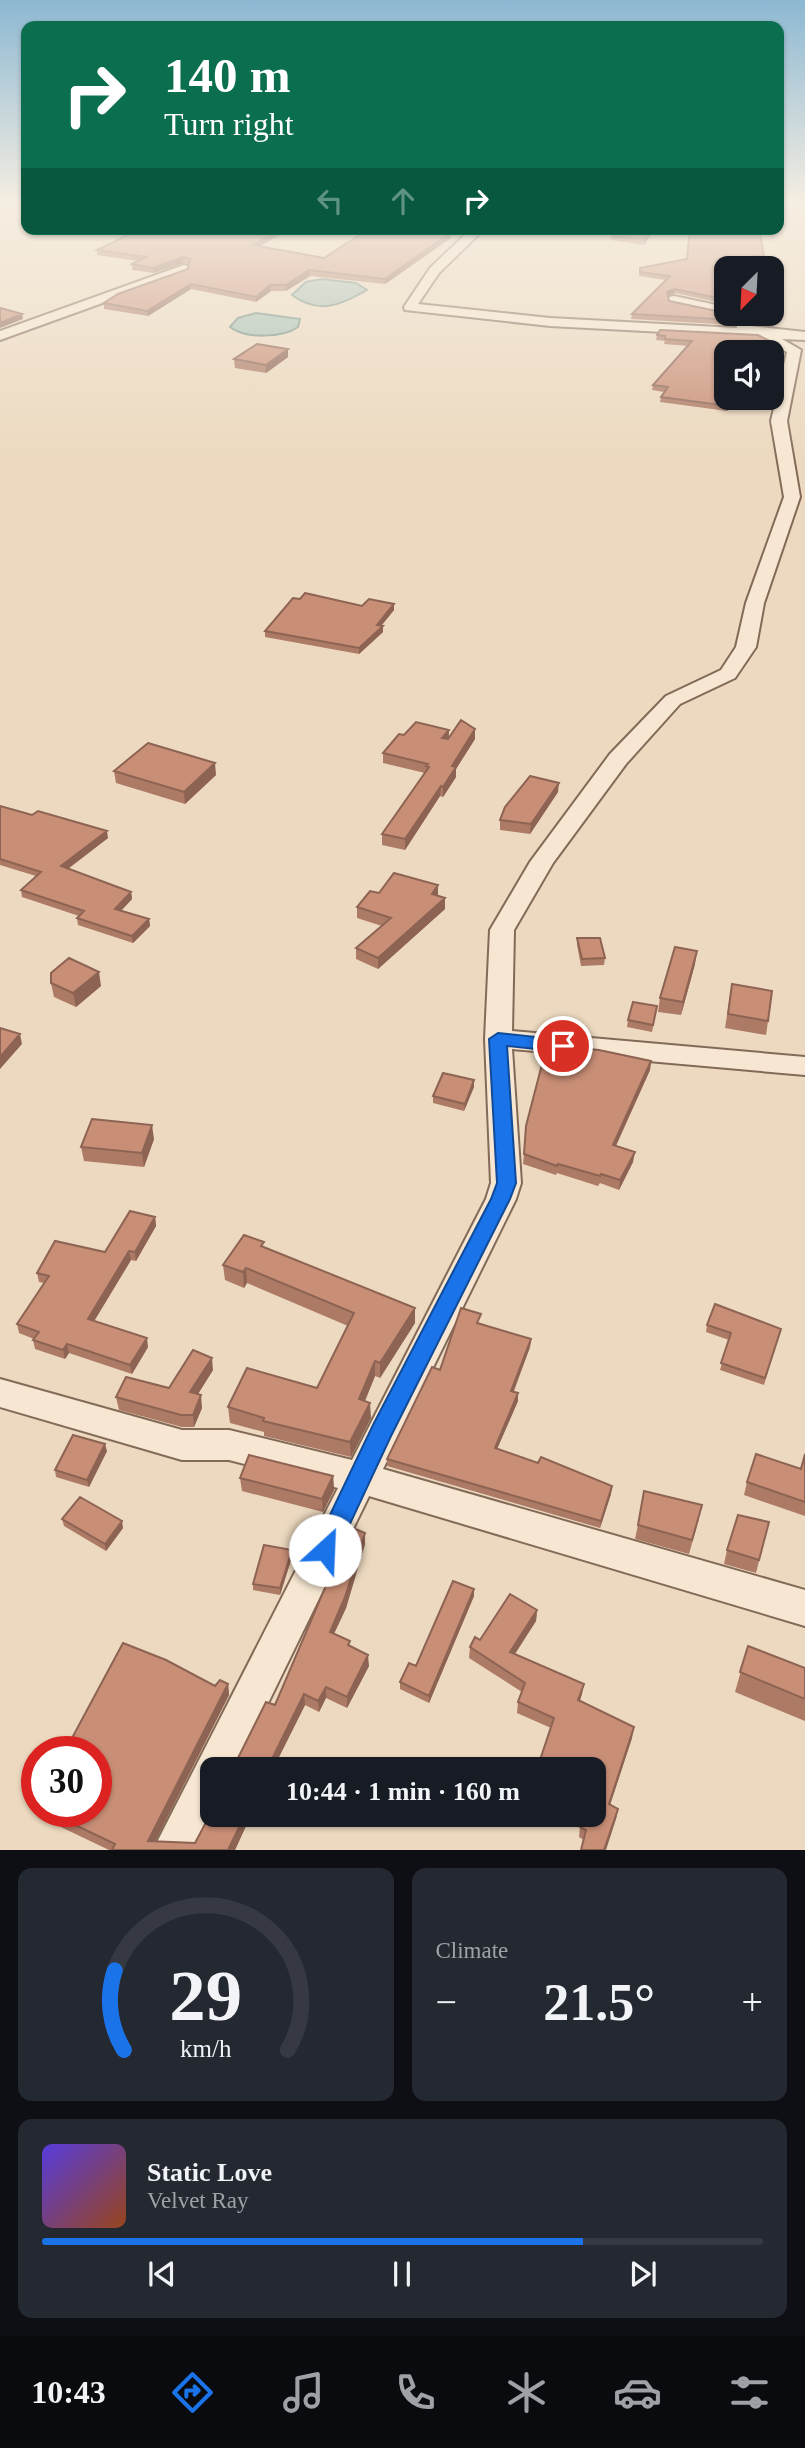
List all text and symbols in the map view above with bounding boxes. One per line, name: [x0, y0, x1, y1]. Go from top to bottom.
text: 140 m: [164, 48, 291, 103]
icon: right: [49, 49, 140, 140]
text: Turn right: [164, 106, 294, 142]
icon: left: [311, 182, 349, 220]
icon: ahead: [384, 182, 422, 220]
icon: right: [457, 182, 495, 220]
north arrow: [714, 256, 784, 326]
map controls: [714, 256, 784, 410]
button: sound: [714, 340, 784, 410]
pin: [533, 1016, 593, 1076]
icon: arrive: [544, 1027, 582, 1065]
position arrow: [288, 1513, 362, 1587]
speed limit sign: 30: [21, 1736, 112, 1827]
text: 10:44 · 1 min · 160 m: [286, 1777, 520, 1806]
text: Climate: [436, 1938, 508, 1963]
text: 29: [169, 1956, 242, 2037]
text: 21.5°: [543, 1974, 655, 2031]
text: −: [436, 1981, 457, 2023]
text: +: [742, 1981, 763, 2023]
text: km/h: [180, 2035, 232, 2062]
text: Static Love: [147, 2158, 272, 2187]
text: Velvet Ray: [147, 2188, 249, 2213]
icon: previous: [143, 2255, 181, 2293]
icon: pause: [383, 2255, 421, 2293]
icon: next: [624, 2255, 662, 2293]
icon: directions: [168, 2368, 217, 2417]
icon: music: [279, 2368, 328, 2417]
icon: phone: [391, 2368, 440, 2417]
icon: climate: [502, 2368, 551, 2417]
icon: car: [613, 2368, 662, 2417]
icon: filters: [725, 2368, 774, 2417]
text: 10:43: [31, 2374, 106, 2410]

